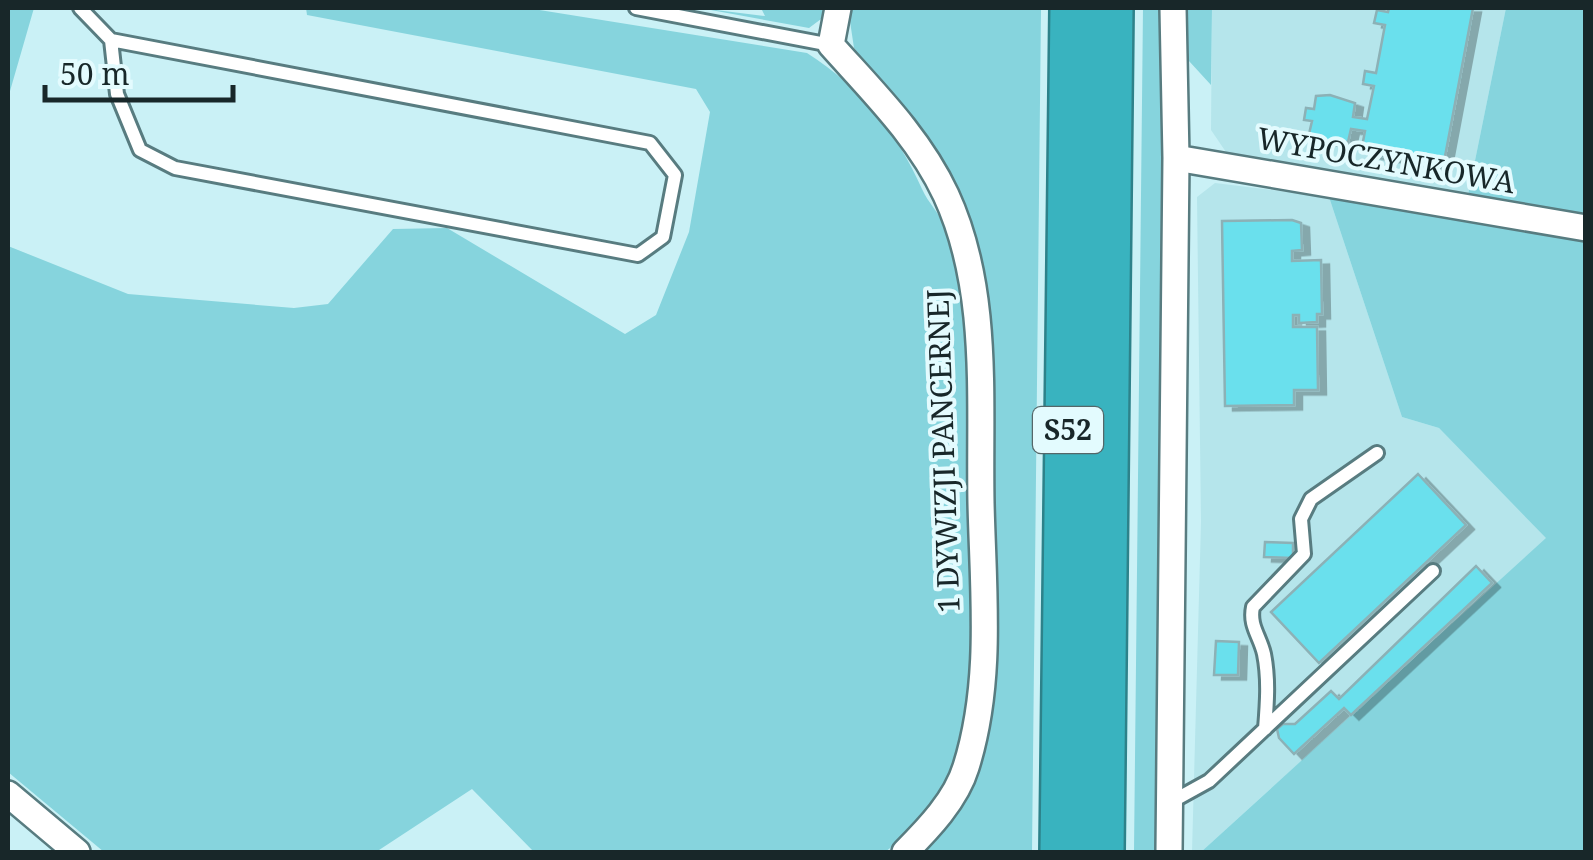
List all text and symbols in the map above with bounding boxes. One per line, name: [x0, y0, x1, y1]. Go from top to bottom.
scale bar: [45, 40, 232, 102]
text: 50 m: [60, 53, 130, 94]
street label: WYPOCZYNKOWA: [1254, 117, 1519, 203]
street label: 1 DYWIZJI PANCERNEJ: [916, 289, 969, 614]
road number: S52: [1033, 407, 1103, 453]

